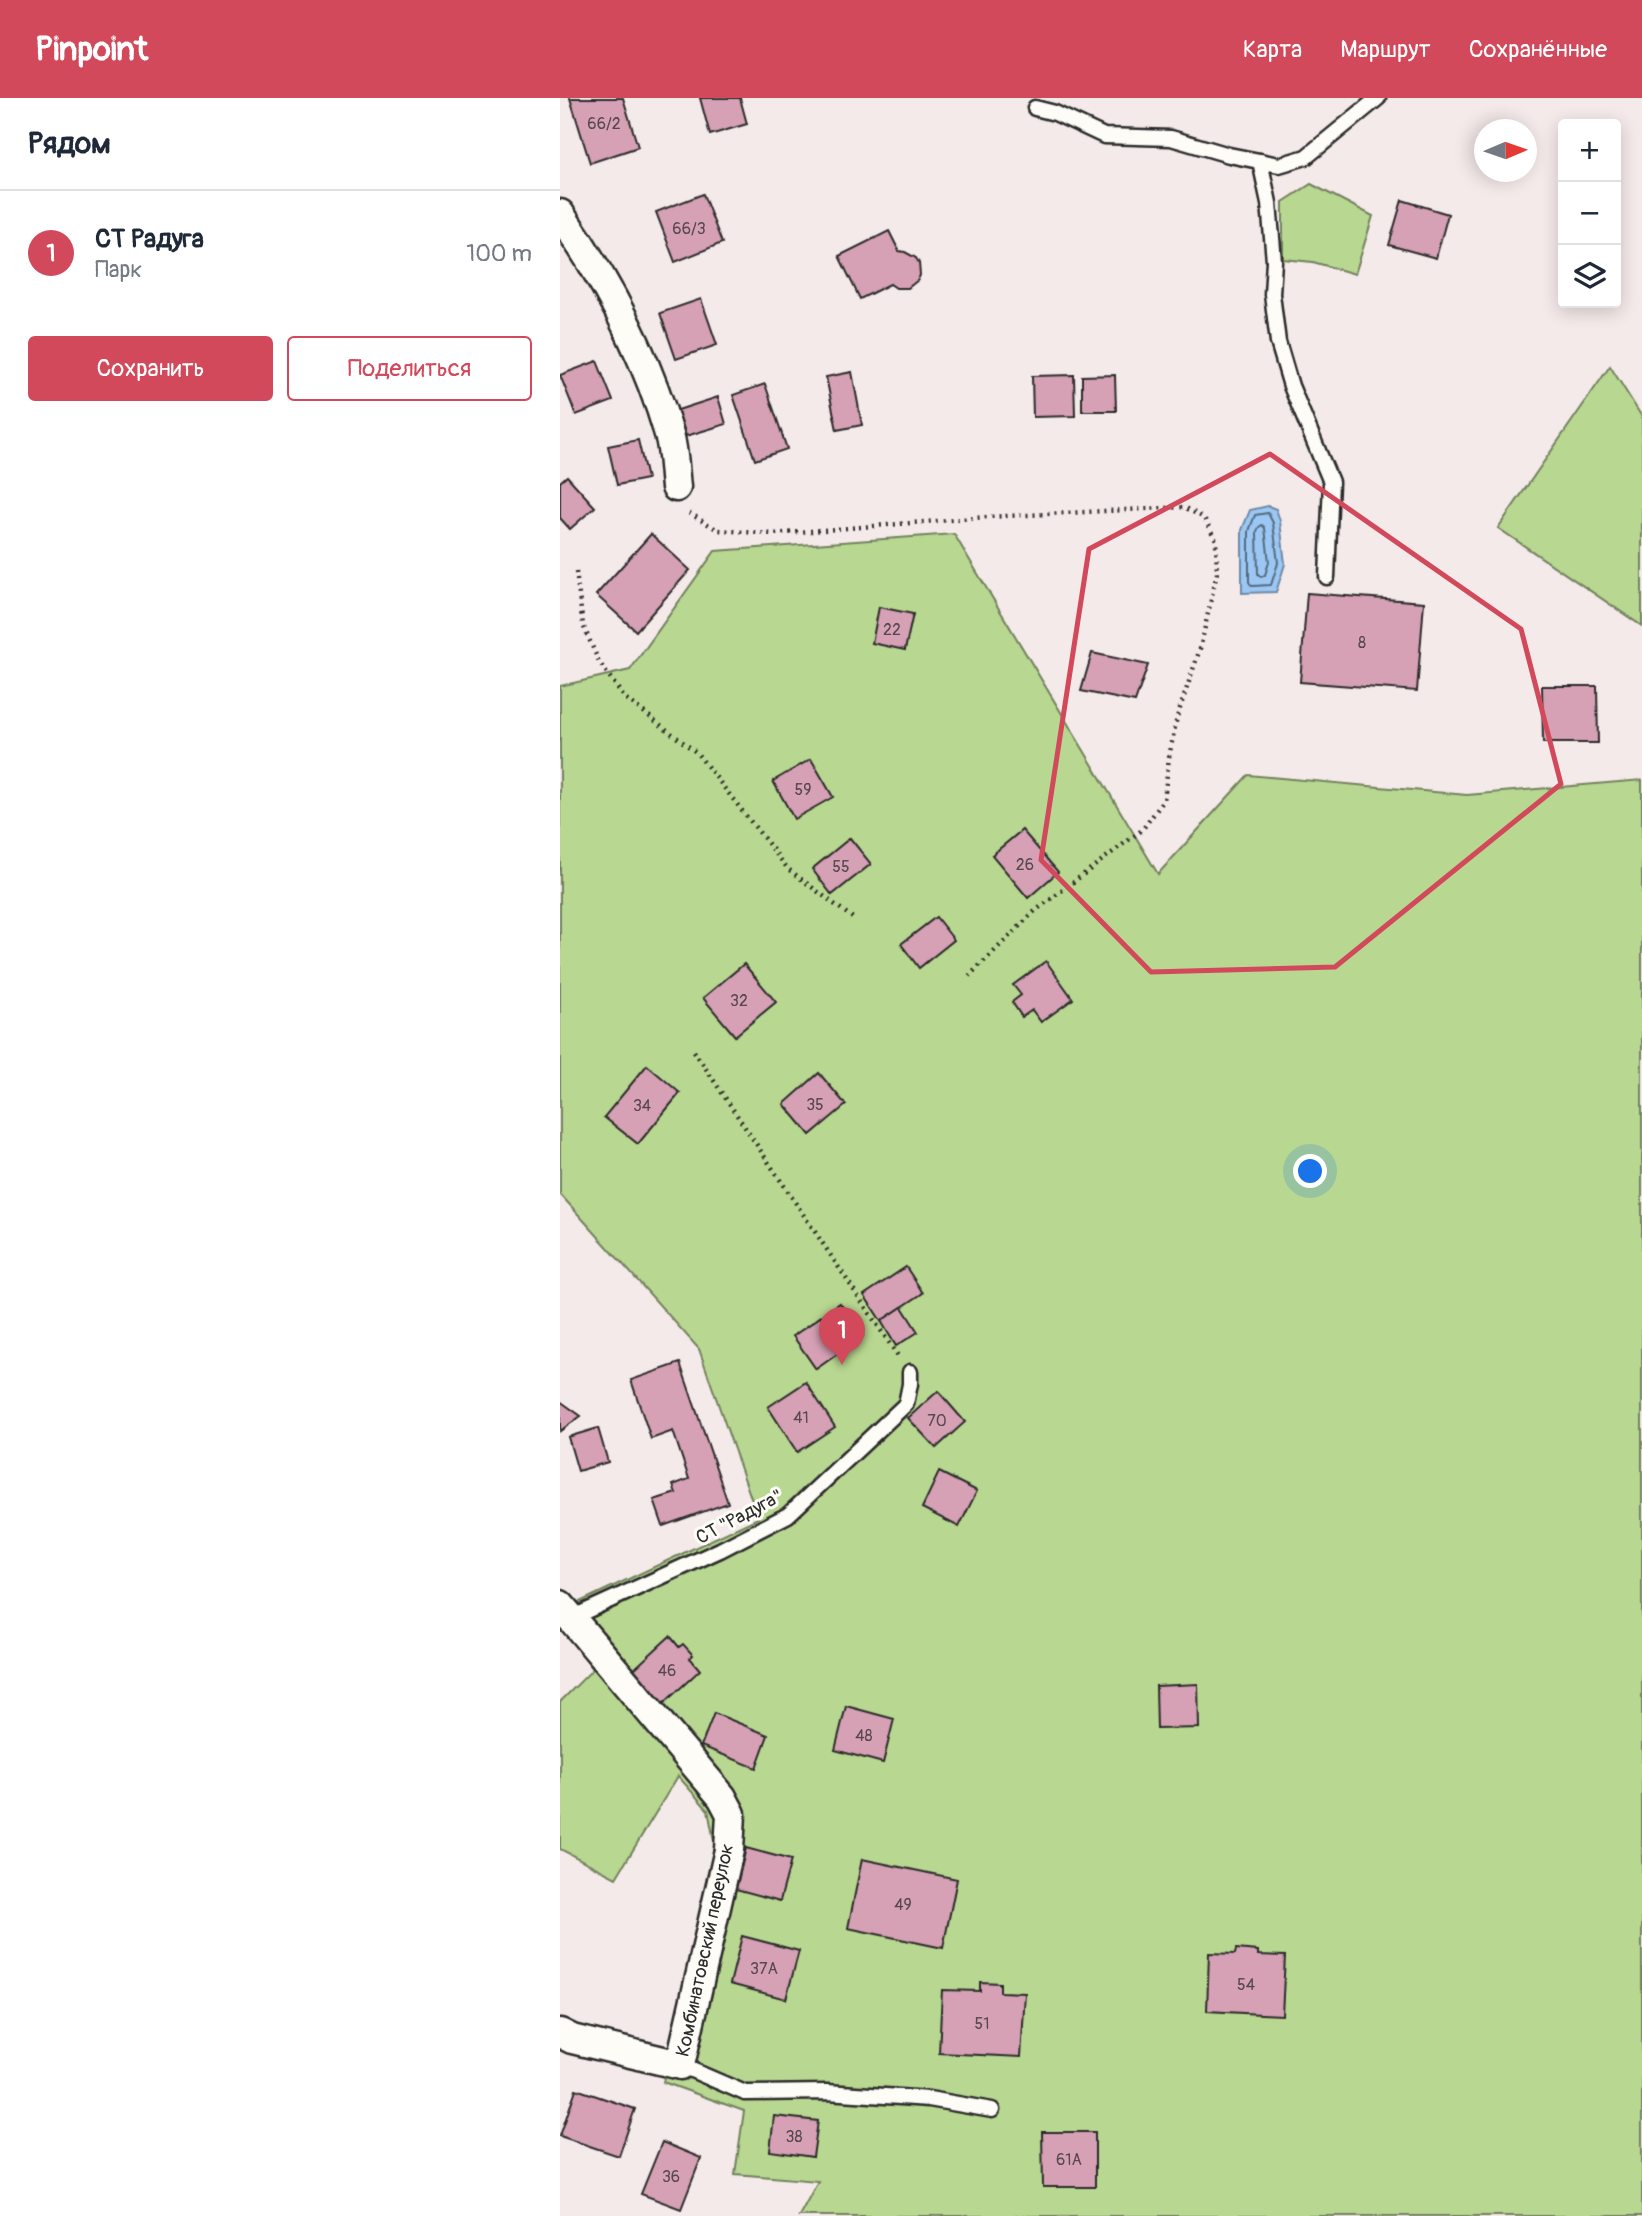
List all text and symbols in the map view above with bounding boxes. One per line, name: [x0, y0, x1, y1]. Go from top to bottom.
text: Pinpoint: [35, 29, 148, 70]
text: Карта: [1243, 35, 1302, 64]
text: Маршрут: [1340, 35, 1431, 64]
text: Сохранённые: [1469, 35, 1607, 64]
house number: 66/2: [587, 114, 621, 134]
north arrow: [1474, 119, 1537, 182]
map controls: [1558, 119, 1621, 308]
button: +: [1558, 119, 1621, 182]
text: Рядом: [28, 125, 111, 162]
button: −: [1558, 182, 1621, 245]
house number: 66/3: [672, 219, 706, 239]
text: СТ Радуга: [95, 223, 204, 255]
text: 1: [47, 239, 56, 268]
text: 100 m: [466, 239, 532, 268]
button: layers: [1558, 245, 1621, 308]
text: Парк: [95, 255, 142, 284]
button: Сохранить: [28, 336, 273, 401]
button: Поделиться: [287, 336, 532, 401]
house number: 22: [883, 620, 901, 640]
house number: 8: [1358, 633, 1366, 653]
house number: 59: [795, 780, 811, 800]
house number: 26: [1016, 855, 1034, 875]
house number: 55: [832, 857, 850, 877]
house number: 32: [730, 991, 748, 1011]
house number: 35: [806, 1095, 824, 1115]
house number: 34: [633, 1096, 651, 1116]
your location: [1293, 1154, 1327, 1188]
pin: 1: [819, 1307, 865, 1365]
house number: 41: [793, 1408, 809, 1428]
house number: 70: [927, 1411, 947, 1431]
street label: СТ "Радуга": [692, 1484, 787, 1550]
house number: 46: [658, 1661, 676, 1681]
house number: 48: [855, 1726, 873, 1746]
street label: Комбинатовский переулок: [671, 1841, 739, 2059]
house number: 49: [894, 1895, 912, 1915]
house number: 37А: [750, 1959, 778, 1979]
house number: 54: [1237, 1975, 1255, 1995]
house number: 51: [975, 2014, 989, 2034]
house number: 38: [786, 2127, 803, 2147]
house number: 61А: [1056, 2150, 1082, 2170]
house number: 36: [662, 2167, 680, 2187]

